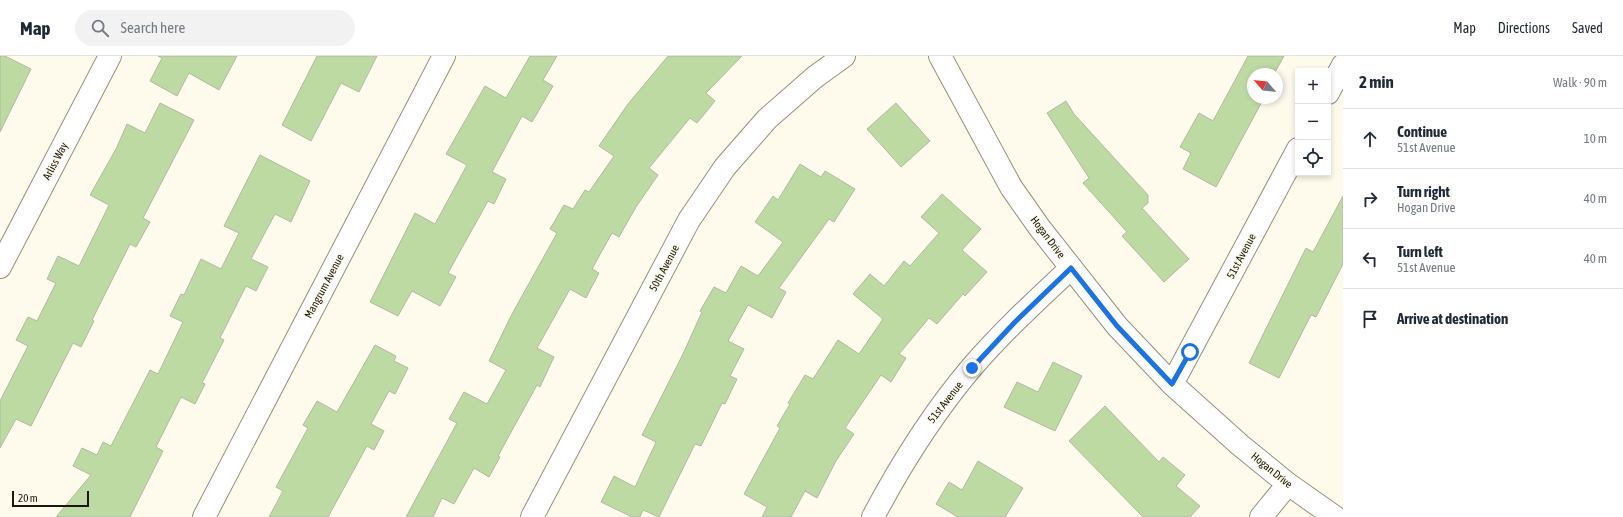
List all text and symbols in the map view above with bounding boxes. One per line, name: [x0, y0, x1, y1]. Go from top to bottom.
search box: [75, 10, 355, 46]
text: Map: [20, 17, 51, 39]
icon: search: [89, 17, 111, 39]
text: Search here: [121, 19, 185, 36]
text: Map: [1453, 20, 1476, 36]
text: Directions: [1498, 20, 1550, 36]
text: Saved: [1572, 20, 1603, 36]
north arrow: [1247, 68, 1283, 104]
map controls: [1295, 68, 1331, 176]
button: +: [1295, 68, 1331, 104]
text: 2 min: [1359, 72, 1394, 92]
text: Walk · 90 m: [1553, 75, 1607, 90]
button: −: [1295, 104, 1331, 140]
text: Continue: [1397, 123, 1447, 140]
icon: ahead: [1359, 128, 1381, 150]
text: 10 m: [1584, 131, 1607, 146]
street label: Arliss Way: [40, 140, 70, 182]
button: locate: [1295, 140, 1331, 176]
text: 51st Avenue: [1397, 140, 1455, 155]
text: Turn right: [1397, 183, 1450, 200]
icon: right: [1359, 188, 1381, 210]
text: 40 m: [1584, 191, 1607, 206]
text: Hogan Drive: [1397, 200, 1455, 215]
street label: Hogan Drive: [1028, 214, 1068, 260]
street label: 51st Avenue: [1224, 231, 1258, 281]
street label: 50th Avenue: [647, 243, 681, 293]
text: Turn left: [1397, 243, 1443, 260]
icon: left: [1359, 248, 1381, 270]
text: 40 m: [1584, 251, 1607, 266]
street label: Mangrum Avenue: [302, 252, 346, 320]
text: 51st Avenue: [1397, 260, 1455, 275]
icon: arrive: [1359, 308, 1381, 330]
text: Arrive at destination: [1397, 310, 1508, 327]
route start: [1181, 343, 1199, 361]
route end: [963, 359, 981, 377]
street label: 51st Avenue: [925, 379, 965, 425]
street label: Hogan Drive: [1249, 450, 1295, 490]
scale bar: [12, 489, 89, 508]
text: 20 m: [18, 492, 38, 504]

